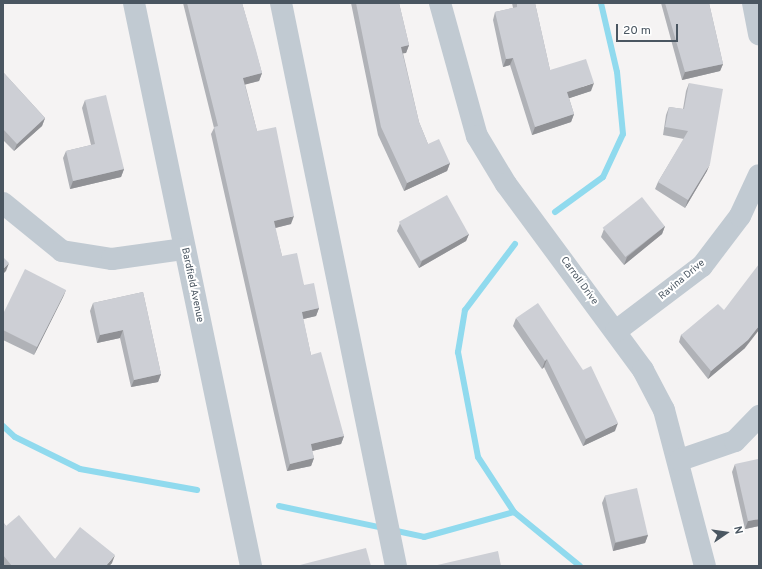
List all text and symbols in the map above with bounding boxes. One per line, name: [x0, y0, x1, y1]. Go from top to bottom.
scale bar: [618, 16, 680, 42]
text: 20 m: [623, 23, 651, 39]
street label: Bardfield Avenue: [178, 246, 206, 324]
street label: Carroll Drive: [558, 255, 600, 307]
street label: Ravina Drive: [657, 257, 707, 303]
north arrow: [706, 513, 746, 553]
text: N: [730, 525, 745, 536]

